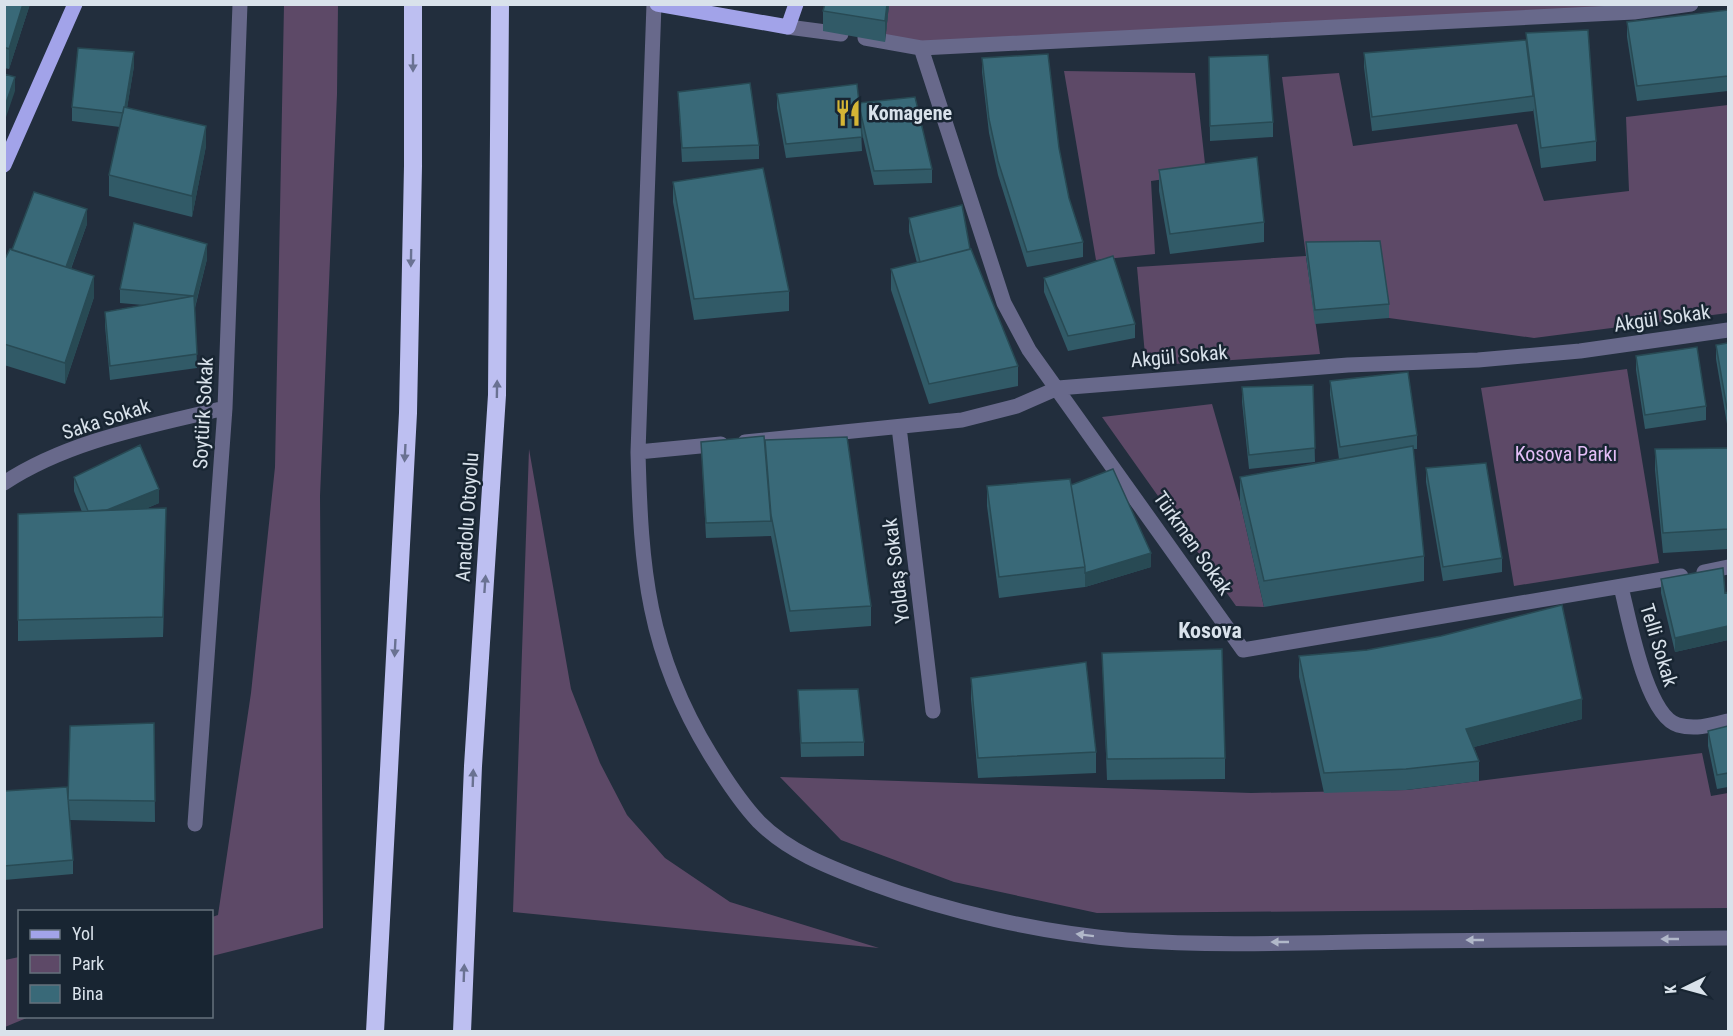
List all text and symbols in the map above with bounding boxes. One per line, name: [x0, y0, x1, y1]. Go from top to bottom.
one-way arrow: [408, 53, 418, 72]
restaurant icon: Komagene: [833, 98, 863, 128]
place label: Komagene: [868, 101, 952, 125]
one-way arrow: [406, 248, 416, 267]
street label: Akgül Sokak: [1612, 299, 1712, 337]
street label: Akgül Sokak: [1130, 340, 1228, 372]
street label: Soytürk Sokak: [188, 356, 218, 470]
one-way arrow: [492, 379, 502, 398]
street label: Saka Sokak: [59, 394, 153, 444]
park label: Kosova Parkı: [1515, 442, 1617, 466]
one-way arrow: [401, 443, 410, 462]
street label: Anadolu Otoyolu: [451, 451, 483, 583]
street label: Türkmen Sokak: [1148, 487, 1238, 599]
street label: Yoldaş Sokak: [878, 517, 914, 625]
one-way arrow: [480, 574, 489, 593]
street label: Telli Sokak: [1635, 601, 1683, 689]
district label: Kosova: [1178, 618, 1242, 643]
one-way arrow: [390, 638, 400, 657]
one-way arrow: [468, 769, 477, 788]
legend: [18, 910, 213, 1018]
text: Yol: [72, 923, 94, 944]
one-way arrow: [1076, 930, 1095, 940]
one-way arrow: [1661, 934, 1680, 944]
one-way arrow: [1466, 936, 1485, 945]
one-way arrow: [1271, 937, 1290, 947]
text: Park: [72, 953, 104, 974]
north arrow: [1655, 958, 1715, 1018]
one-way arrow: [460, 964, 469, 983]
text: Bina: [72, 983, 103, 1004]
text: K: [1661, 984, 1680, 995]

